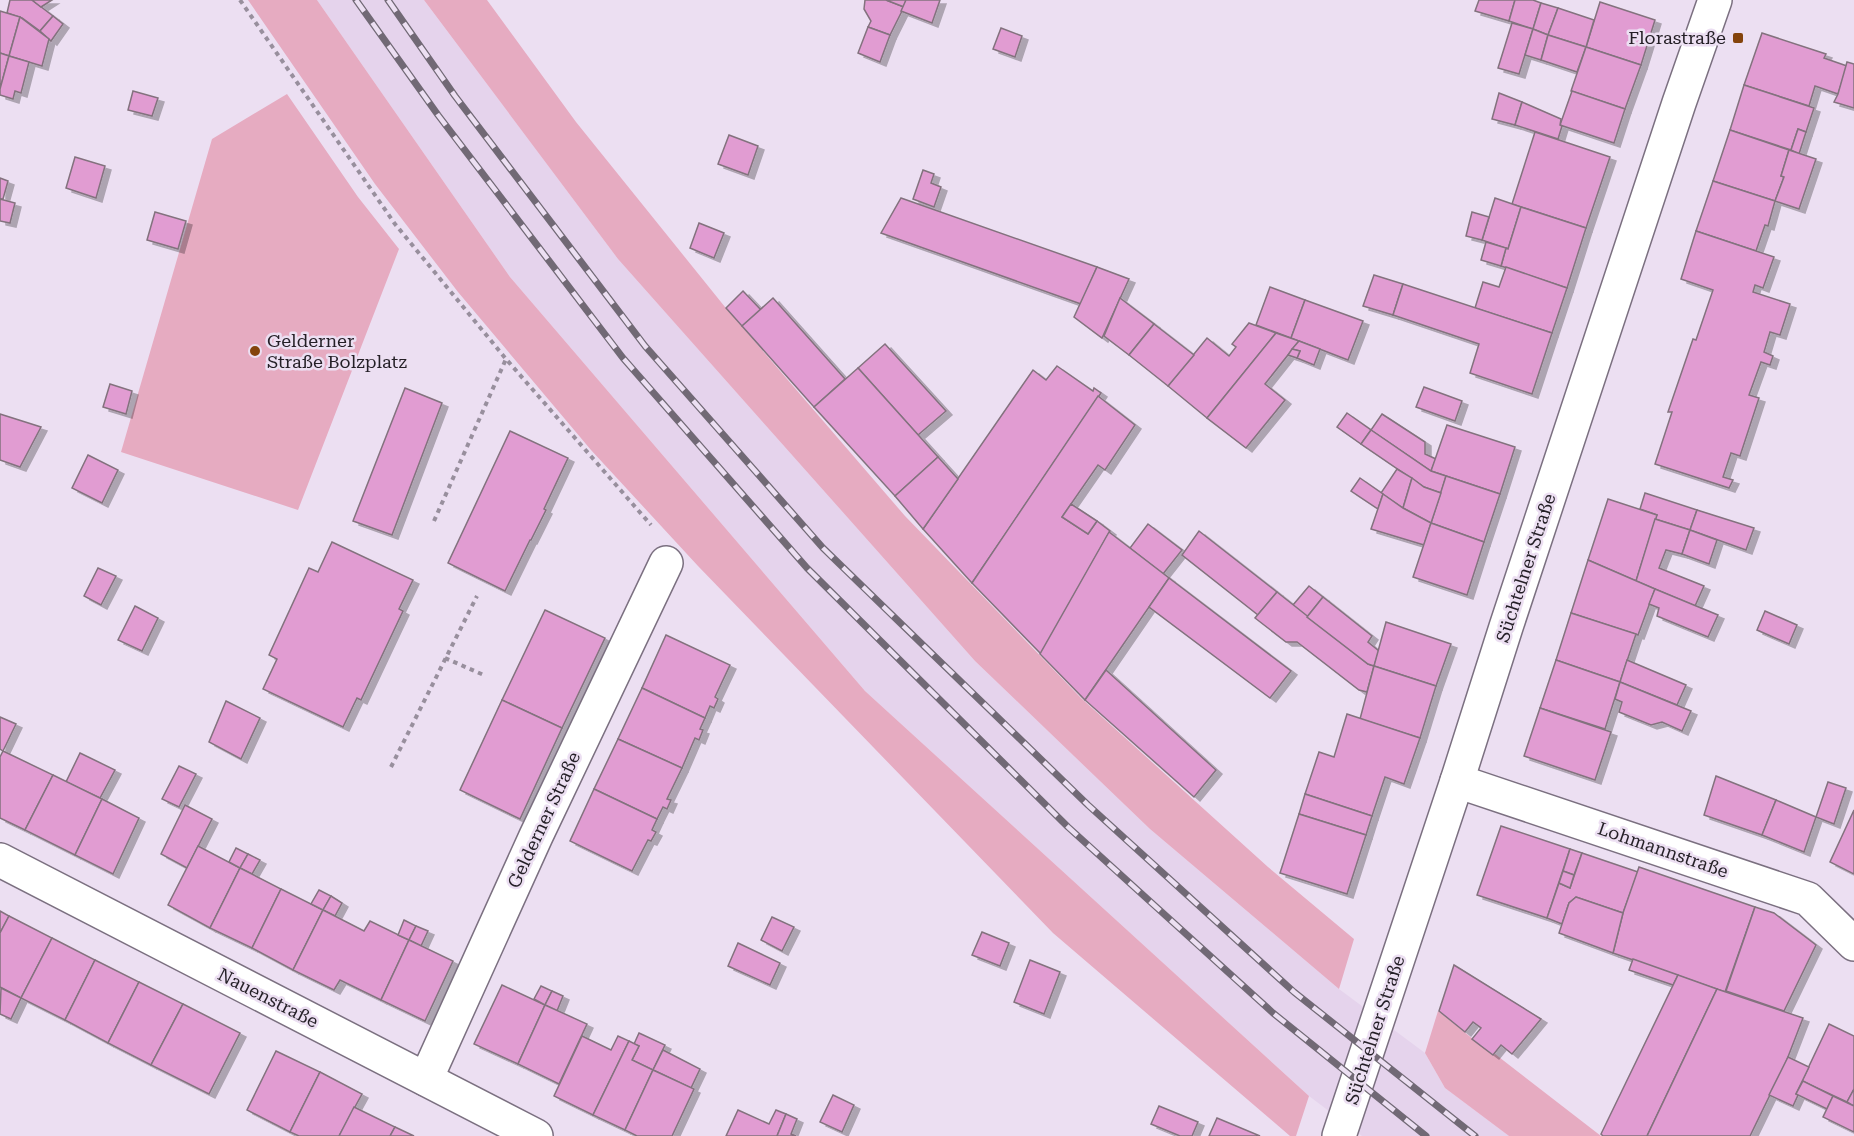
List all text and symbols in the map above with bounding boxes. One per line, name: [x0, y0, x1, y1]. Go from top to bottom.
place label: Florastraße: [1628, 27, 1726, 48]
marker: Florastraße: [1731, 31, 1745, 45]
place label: Gelderner Straße Bolzplatz: [267, 330, 407, 372]
marker: Gelderner Straße Bolzplatz: [248, 344, 262, 358]
street label: Süchtelner Straße: [1492, 491, 1560, 645]
street label: Gelderner Straße: [503, 748, 584, 891]
street label: Lohmannstraße: [1595, 817, 1731, 882]
street label: Süchtelner Straße: [1341, 953, 1409, 1107]
street label: Nauenstraße: [215, 963, 322, 1032]

